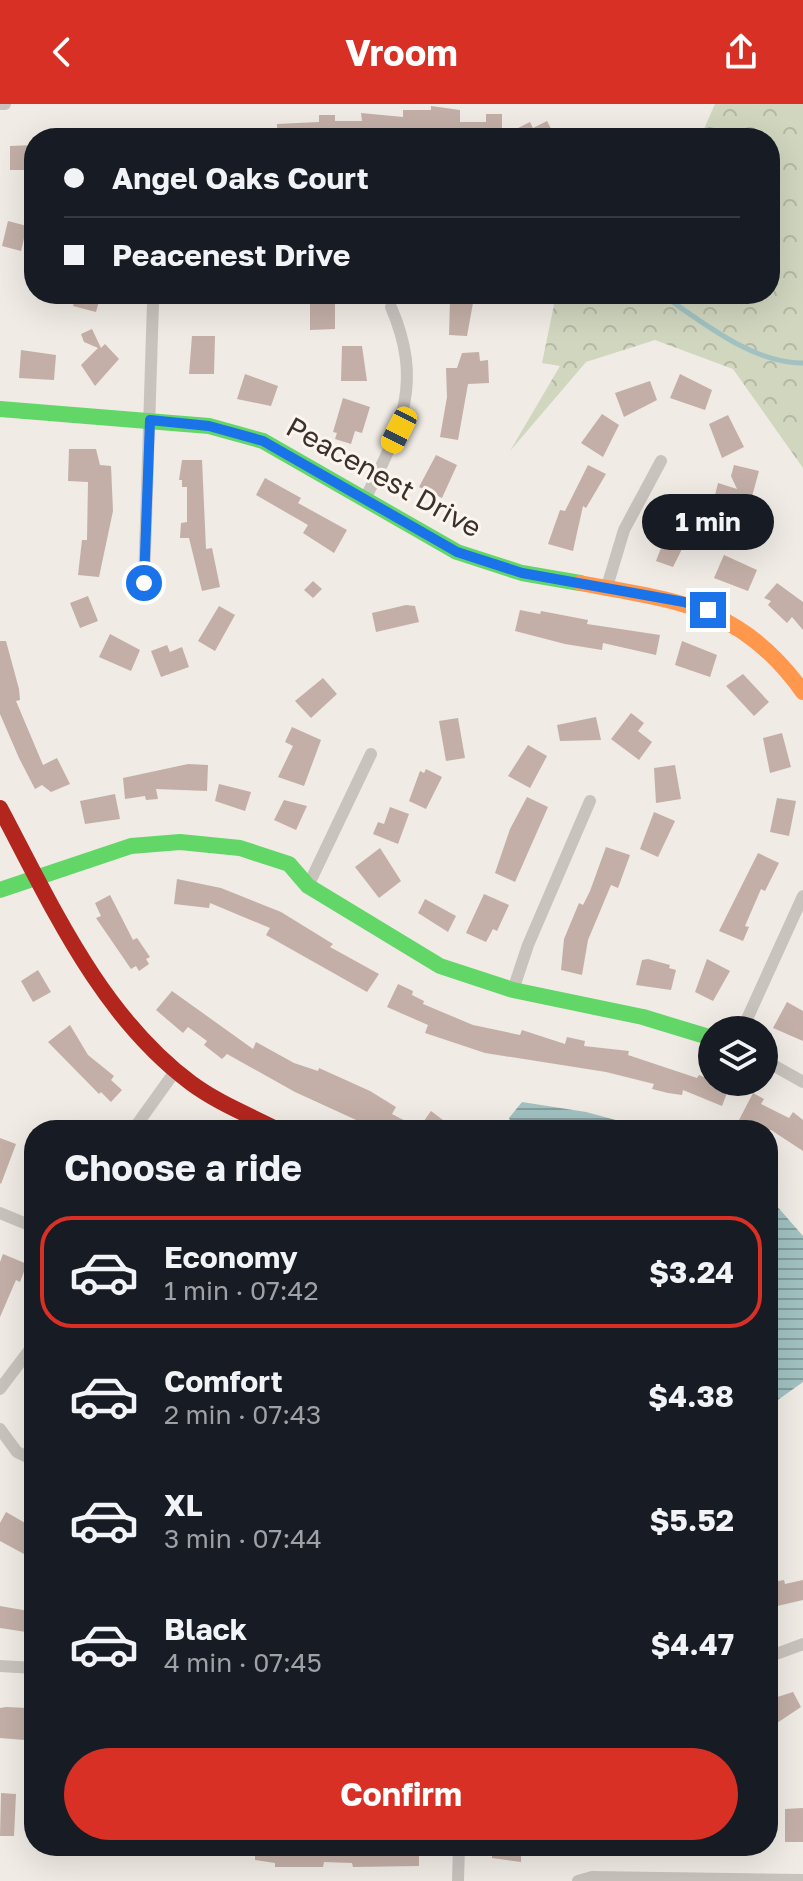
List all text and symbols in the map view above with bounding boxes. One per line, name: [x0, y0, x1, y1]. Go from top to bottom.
icon: back: [40, 30, 84, 74]
icon: share: [719, 30, 763, 74]
text: Vroom: [345, 31, 458, 74]
text: Angel Oaks Court: [112, 160, 369, 196]
text: Peacenest Drive: [112, 237, 350, 273]
car: [377, 403, 421, 457]
street label: Peacenest Drive: [281, 409, 487, 544]
callout: 1 min: [642, 494, 774, 550]
text: 1 min: [675, 506, 741, 537]
route start: [126, 565, 162, 601]
route end: [690, 592, 726, 628]
map controls: [698, 1016, 778, 1096]
button: layers: [698, 1016, 778, 1096]
text: Choose a ride: [64, 1146, 302, 1189]
icon: car: [68, 1236, 140, 1308]
text: Economy: [164, 1239, 298, 1275]
text: $3.24: [649, 1254, 734, 1290]
text: 1 min · 07:42: [164, 1275, 319, 1306]
icon: car: [68, 1360, 140, 1432]
text: Comfort: [164, 1363, 283, 1399]
text: $4.38: [648, 1378, 734, 1414]
text: 2 min · 07:43: [164, 1399, 321, 1430]
icon: car: [68, 1484, 140, 1556]
text: XL: [164, 1487, 203, 1523]
text: $5.52: [649, 1502, 734, 1538]
text: 3 min · 07:44: [164, 1523, 322, 1554]
icon: car: [68, 1608, 140, 1680]
text: Black: [164, 1611, 247, 1647]
text: $4.47: [650, 1626, 734, 1662]
text: 4 min · 07:45: [164, 1647, 322, 1678]
button: Confirm: [64, 1748, 738, 1840]

